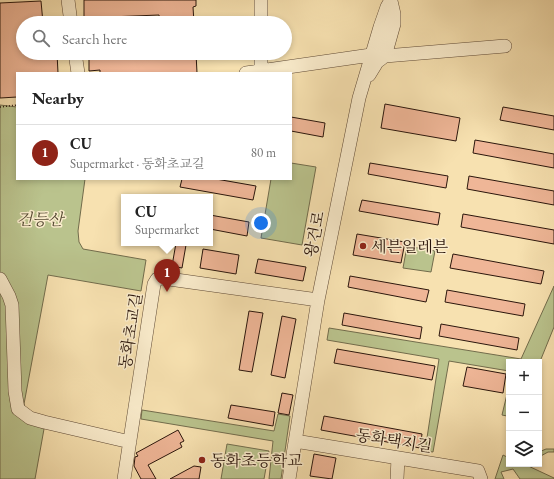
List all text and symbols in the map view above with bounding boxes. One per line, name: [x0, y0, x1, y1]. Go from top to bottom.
search box: [16, 16, 292, 60]
icon: search: [30, 27, 52, 49]
text: Search here: [62, 29, 127, 48]
text: Nearby: [32, 87, 84, 109]
text: CU: [70, 134, 92, 153]
text: 1: [42, 144, 48, 161]
text: 80 m: [251, 144, 276, 161]
text: Supermarket · 동화초교길: [70, 155, 205, 172]
popup: [121, 194, 213, 246]
text: CU: [135, 202, 157, 221]
park label: 건등산: [17, 209, 66, 230]
street label: 왕건로: [300, 209, 329, 259]
your location: [251, 213, 271, 233]
text: Supermarket: [135, 221, 199, 238]
place label: 세븐일레븐: [371, 236, 449, 257]
marker: 세븐일레븐: [358, 241, 368, 251]
pin: 1: [154, 259, 180, 292]
street label: 동화초교길: [114, 291, 147, 371]
map controls: [506, 359, 542, 467]
button: +: [506, 359, 542, 395]
button: −: [506, 395, 542, 431]
street label: 동화택지길: [354, 424, 434, 457]
button: layers: [506, 431, 542, 467]
place label: 동화초등학교: [210, 450, 303, 471]
marker: 동화초등학교: [197, 455, 207, 465]

